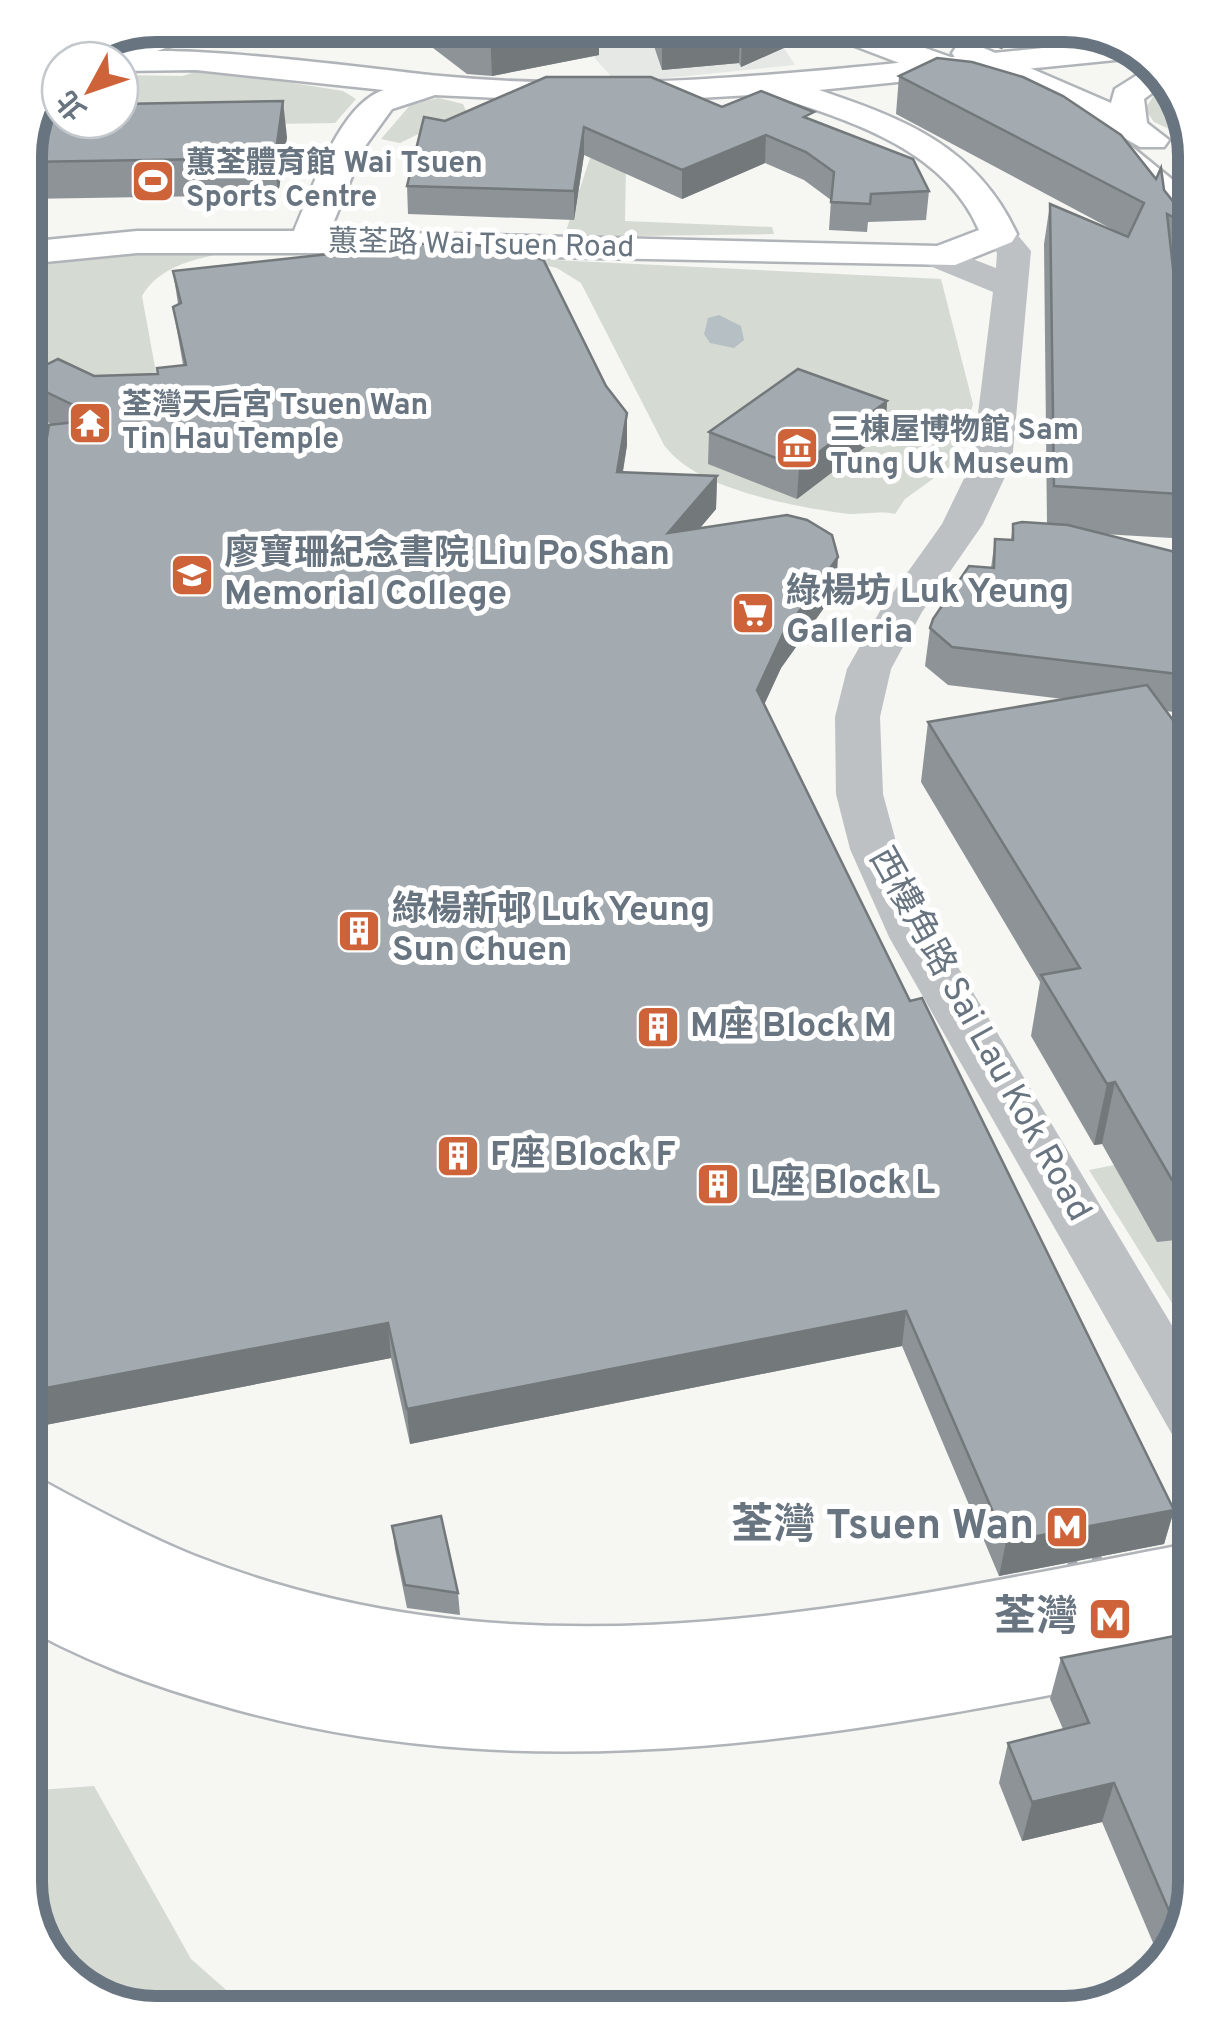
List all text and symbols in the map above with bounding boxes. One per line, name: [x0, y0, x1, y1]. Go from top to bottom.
north arrow: [40, 40, 140, 140]
text: 北: [50, 82, 96, 126]
place label: 蕙荃體育館 Wai Tsuen Sports Centre: [186, 146, 483, 217]
sports icon: 蕙荃體育館 Wai Tsuen Sports Centre: [130, 158, 176, 204]
street label: 蕙荃路 Wai Tsuen Road: [327, 225, 635, 267]
place label: 荃灣天后宮 Tsuen Wan Tin Hau Temple: [122, 388, 428, 459]
temple icon: 荃灣天后宮 Tsuen Wan Tin Hau Temple: [67, 400, 113, 446]
place label: 三棟屋博物館 Sam Tung Uk Museum: [830, 413, 1079, 484]
museum icon: 三棟屋博物館 Sam Tung Uk Museum: [774, 425, 820, 471]
place label: 廖寶珊紀念書院 Liu Po Shan Memorial College: [224, 533, 670, 617]
school or university icon: 廖寶珊紀念書院 Liu Po Shan Memorial College: [169, 552, 215, 598]
place label: 綠楊坊 Luk Yeung Galleria: [786, 571, 1069, 655]
supermarket icon: 綠楊坊 Luk Yeung Galleria: [730, 590, 776, 636]
street label: 西樓角路 Sai Lau Kok Road: [858, 841, 1100, 1229]
place label: 綠楊新邨 Luk Yeung Sun Chuen: [392, 889, 710, 973]
building icon: 綠楊新邨 Luk Yeung Sun Chuen: [336, 908, 382, 954]
building icon: M座 Block M: [635, 1004, 681, 1050]
place label: M座 Block M: [690, 1005, 892, 1049]
building icon: F座 Block F: [435, 1133, 481, 1179]
place label: F座 Block F: [490, 1134, 676, 1178]
building icon: L座 Block L: [695, 1161, 741, 1207]
place label: L座 Block L: [750, 1162, 935, 1206]
place label: 荃灣 Tsuen Wan: [731, 1501, 1034, 1554]
metro station icon: 荃灣 Tsuen Wan: [1044, 1504, 1090, 1550]
place label: 荃灣: [994, 1593, 1078, 1646]
metro station icon: 荃灣: [1087, 1596, 1133, 1642]

